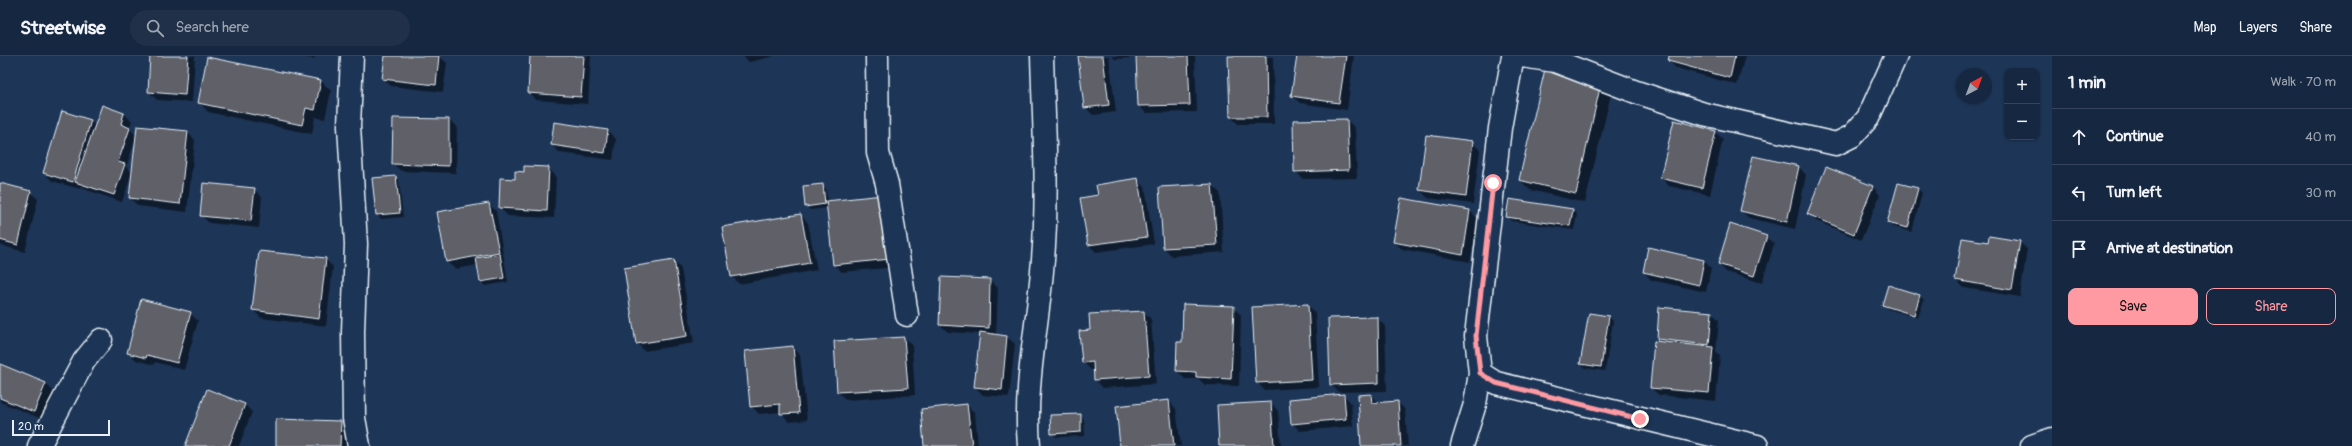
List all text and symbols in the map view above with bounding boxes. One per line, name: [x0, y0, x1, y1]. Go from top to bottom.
search box: [130, 10, 410, 46]
text: Streetwise: [20, 16, 106, 40]
icon: search: [144, 17, 166, 39]
text: Search here: [176, 18, 249, 37]
text: Map: [2194, 19, 2217, 36]
text: Layers: [2239, 19, 2277, 36]
text: Share: [2299, 19, 2332, 36]
north arrow: [1956, 68, 1992, 104]
map controls: [2004, 68, 2040, 140]
button: +: [2004, 68, 2040, 104]
text: 1 min: [2068, 72, 2106, 93]
text: Walk · 70 m: [2270, 74, 2336, 90]
button: −: [2004, 104, 2040, 140]
icon: ahead: [2068, 126, 2090, 148]
text: Continue: [2106, 127, 2164, 146]
text: 40 m: [2305, 129, 2336, 145]
route start: [1484, 174, 1502, 192]
icon: left: [2068, 182, 2090, 204]
text: Turn left: [2106, 183, 2162, 202]
text: 30 m: [2306, 185, 2336, 201]
icon: arrive: [2068, 238, 2090, 260]
text: Arrive at destination: [2106, 239, 2233, 258]
button: Save: [2068, 288, 2198, 325]
button: Share: [2206, 288, 2336, 325]
route end: [1631, 410, 1649, 428]
scale bar: [12, 418, 110, 437]
text: 20 m: [18, 420, 44, 433]

